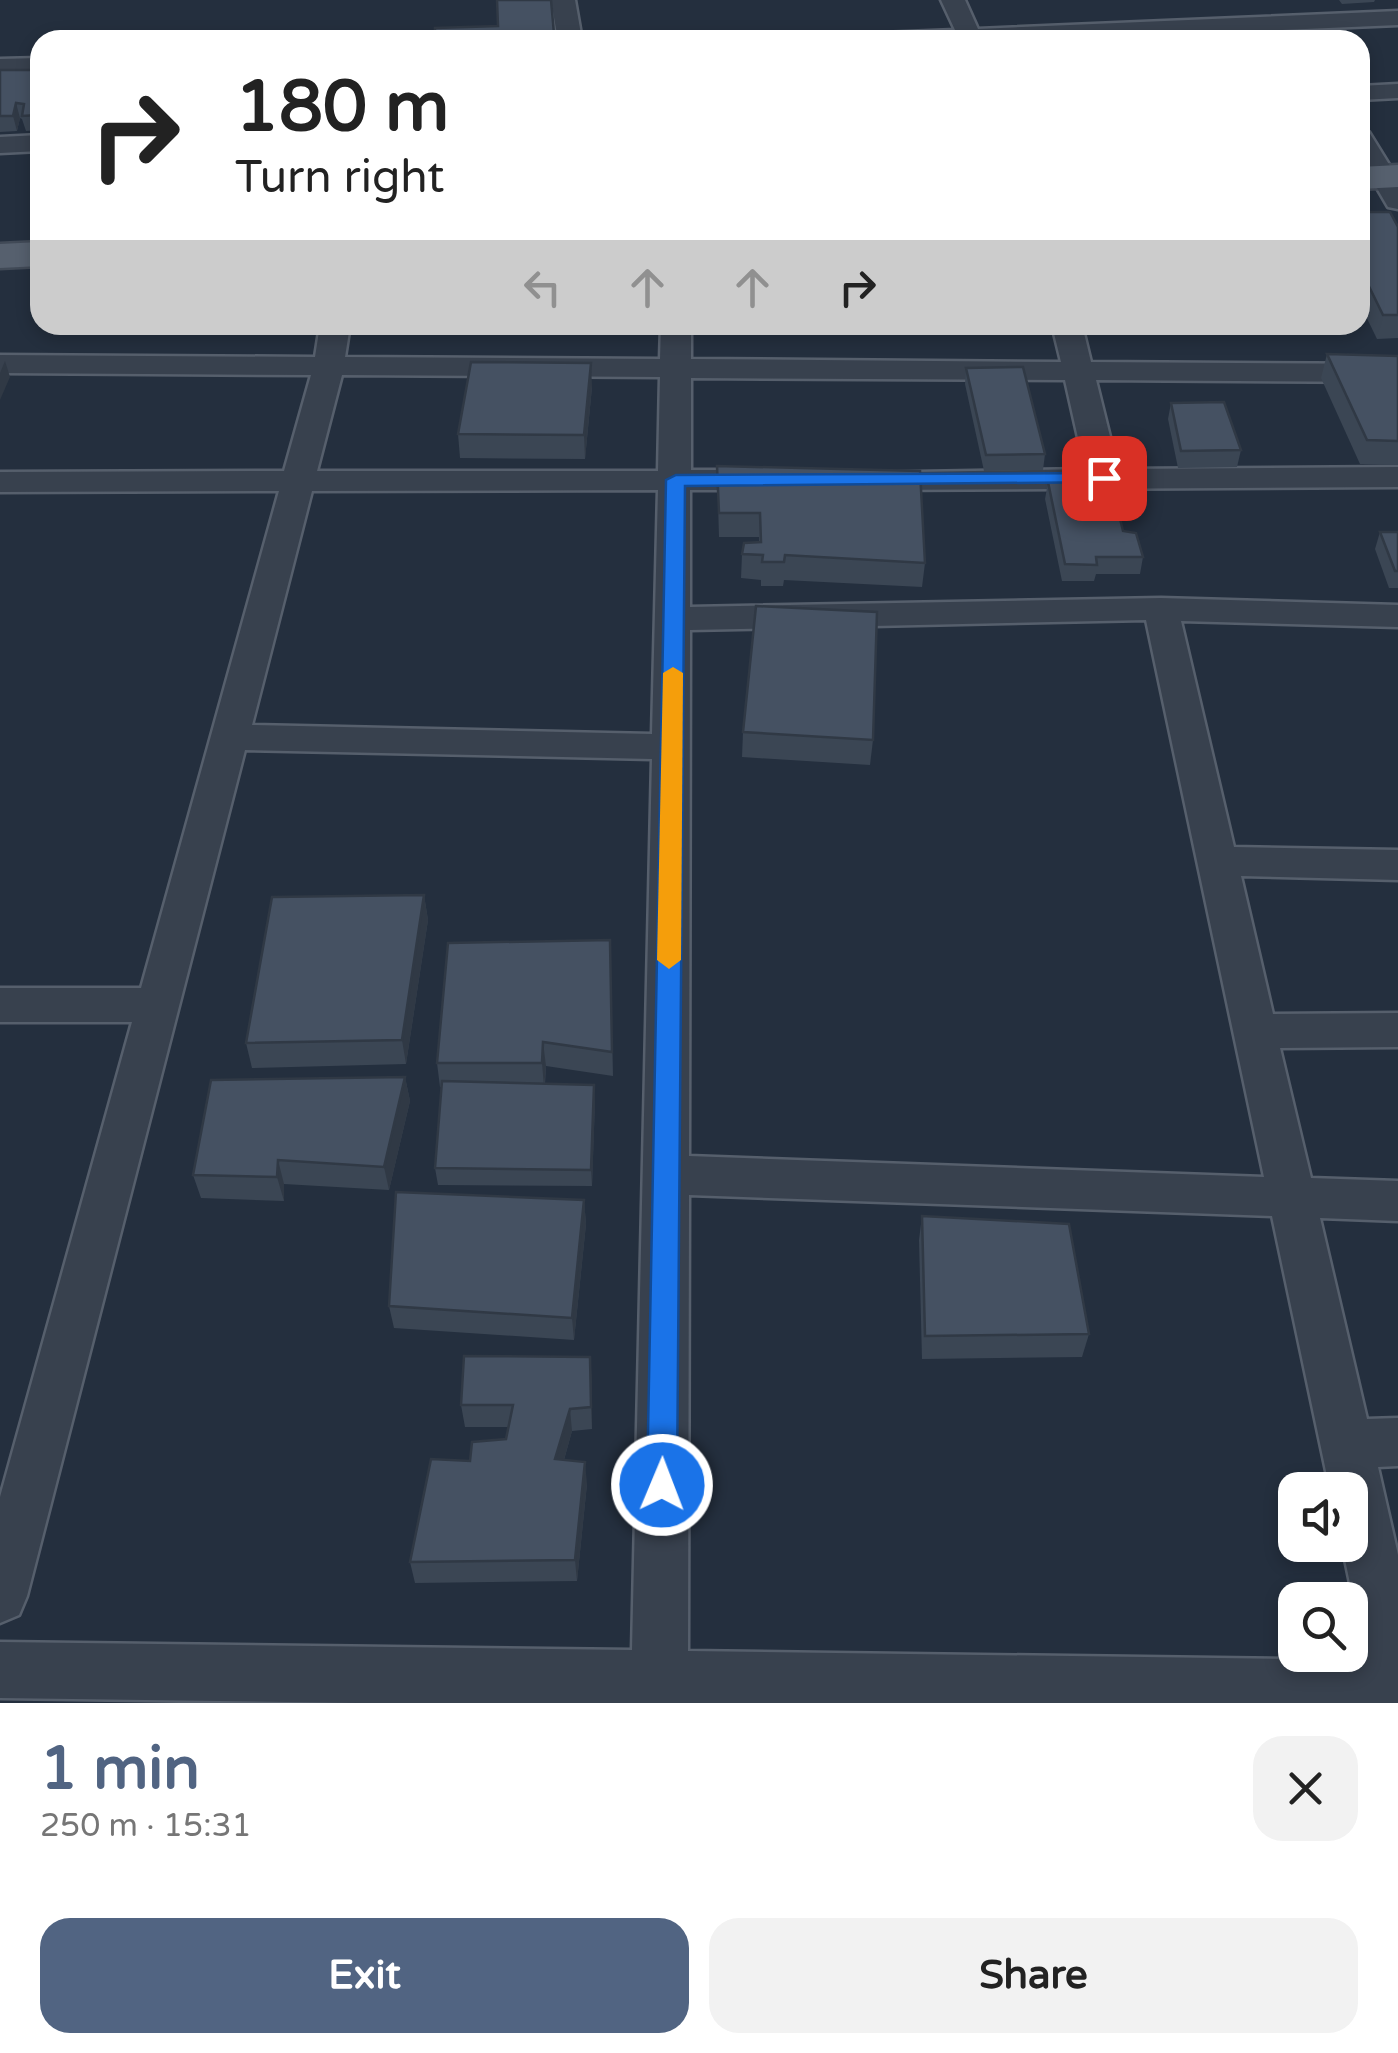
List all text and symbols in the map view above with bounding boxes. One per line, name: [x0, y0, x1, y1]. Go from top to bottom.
text: 180 m: [235, 66, 449, 150]
icon: right: [70, 70, 200, 200]
text: Turn right: [235, 151, 444, 205]
icon: left: [515, 260, 570, 315]
icon: ahead: [620, 260, 675, 315]
icon: ahead: [725, 260, 780, 315]
icon: right: [830, 260, 885, 315]
pin: [1062, 436, 1147, 521]
icon: arrive: [1077, 451, 1132, 506]
position arrow: [610, 1433, 714, 1537]
map controls: [1278, 1472, 1368, 1672]
button: sound: [1278, 1472, 1368, 1562]
button: search: [1278, 1582, 1368, 1672]
text: 1 min: [40, 1733, 200, 1805]
button: close: [1253, 1736, 1358, 1841]
text: 250 m · 15:31: [40, 1807, 252, 1845]
button: Exit: [40, 1918, 689, 2033]
button: Share: [709, 1918, 1358, 2033]

